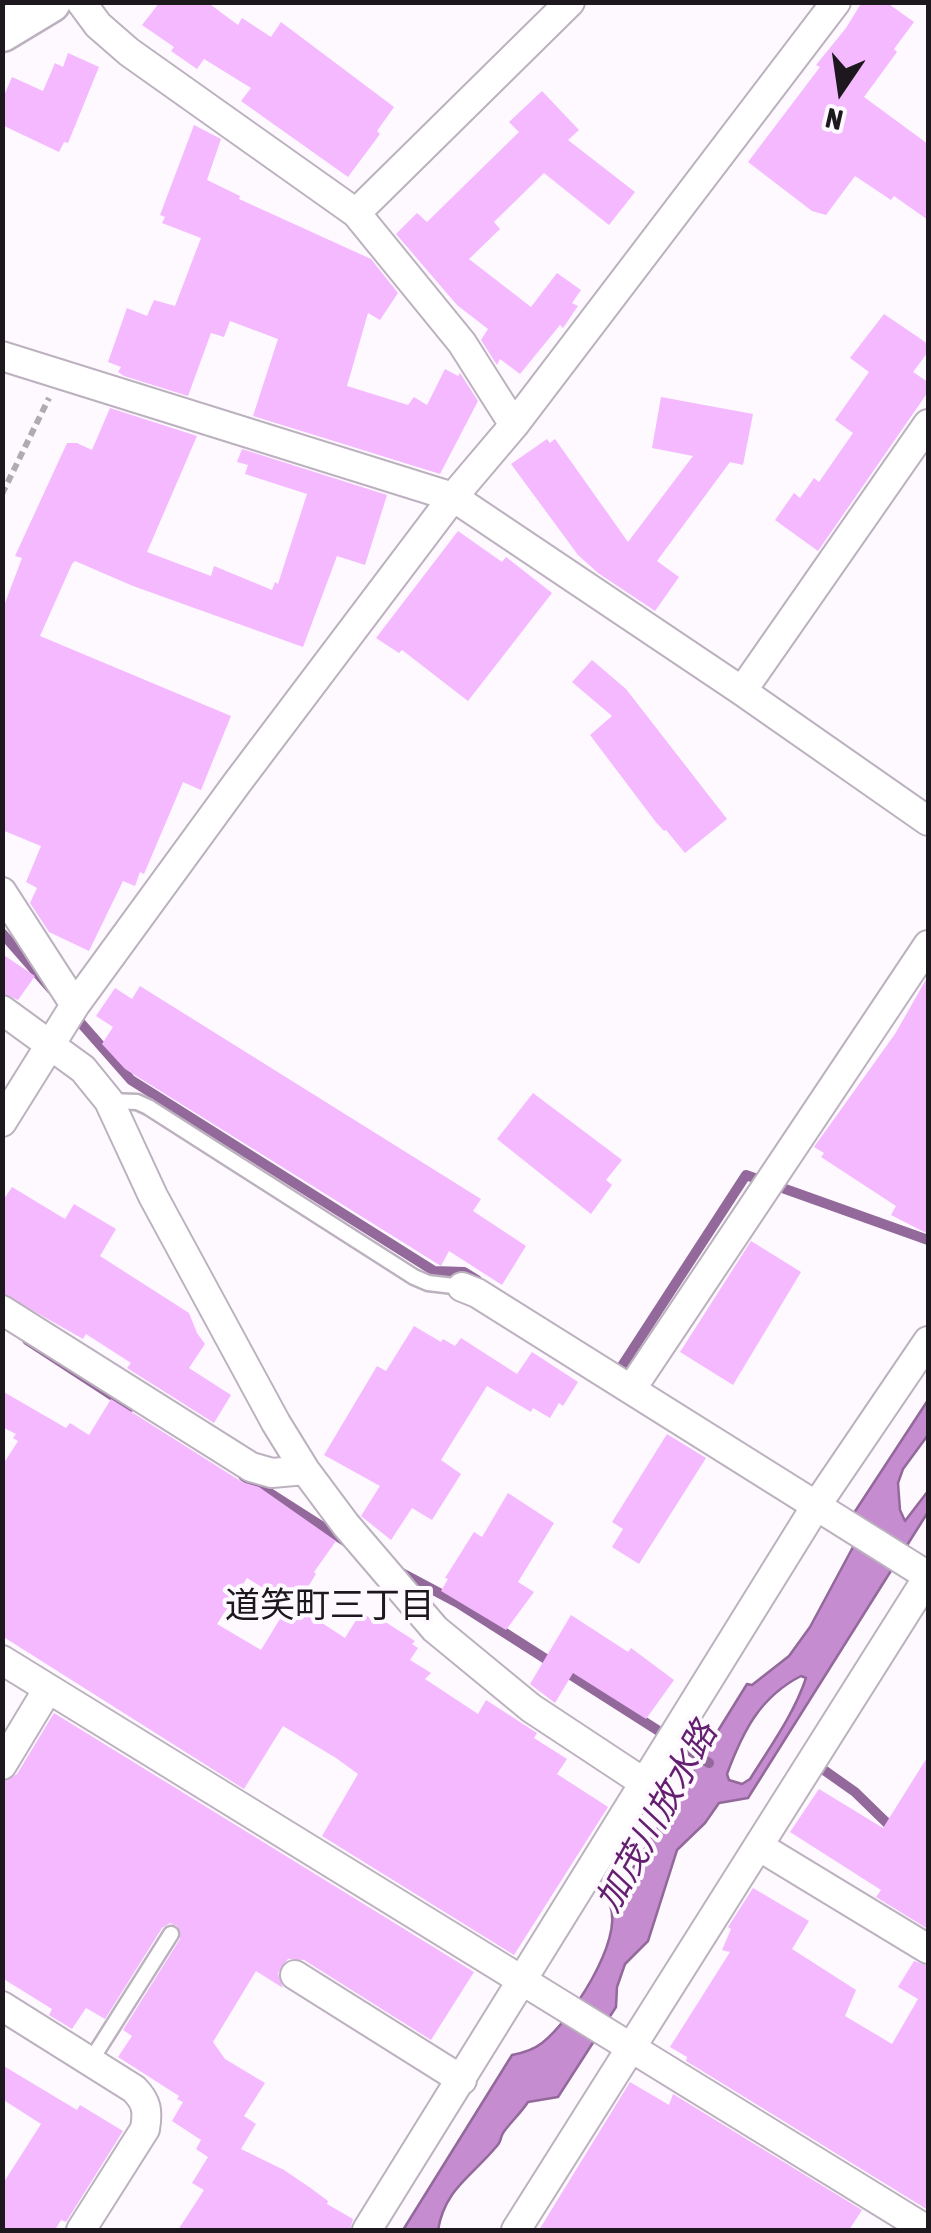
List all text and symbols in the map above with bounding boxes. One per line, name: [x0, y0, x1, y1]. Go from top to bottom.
north arrow: [791, 40, 891, 140]
text: N: [823, 102, 846, 137]
district label: 道笑町三丁目: [225, 1585, 435, 1627]
water label: 加茂川放水路: [588, 1715, 726, 1919]

